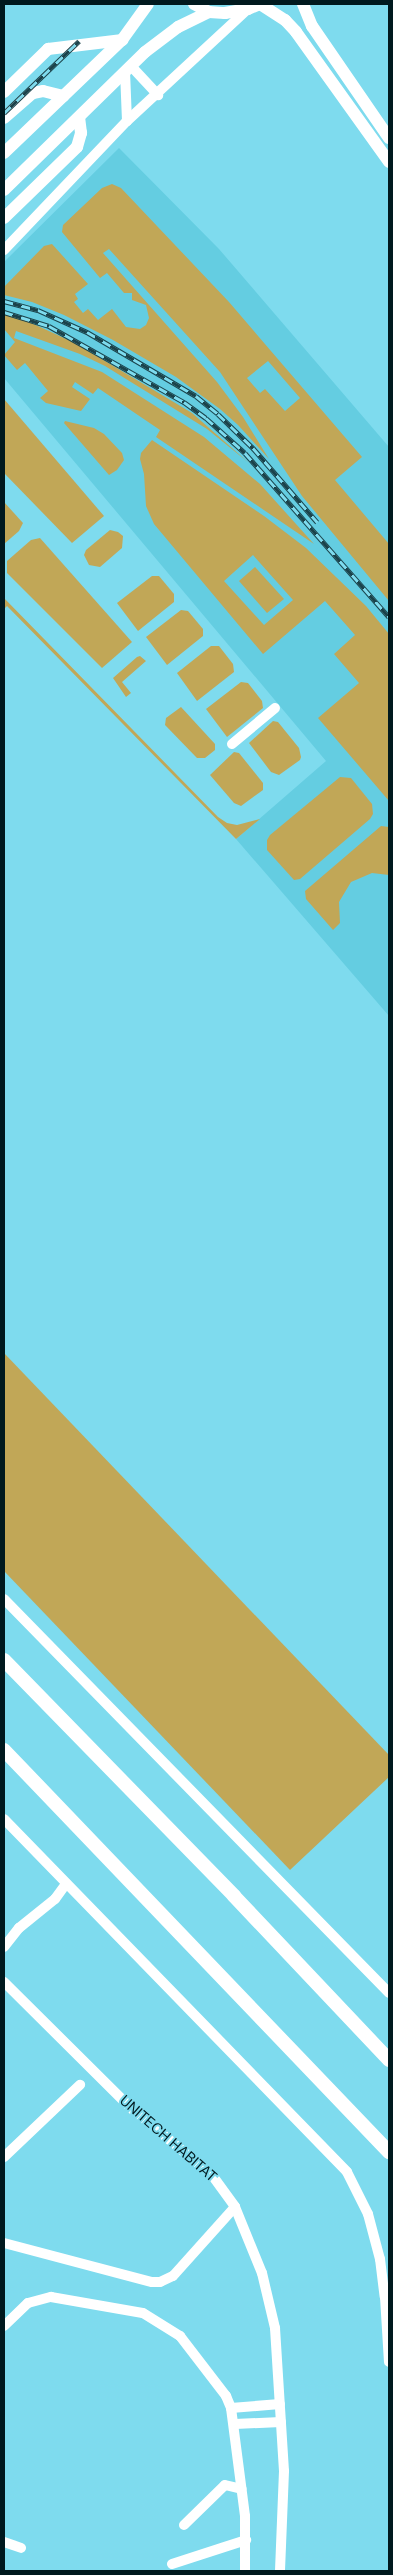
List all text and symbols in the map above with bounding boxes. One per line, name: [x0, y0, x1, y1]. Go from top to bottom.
street label: UNITECH HABITAT: [116, 2092, 220, 2186]

